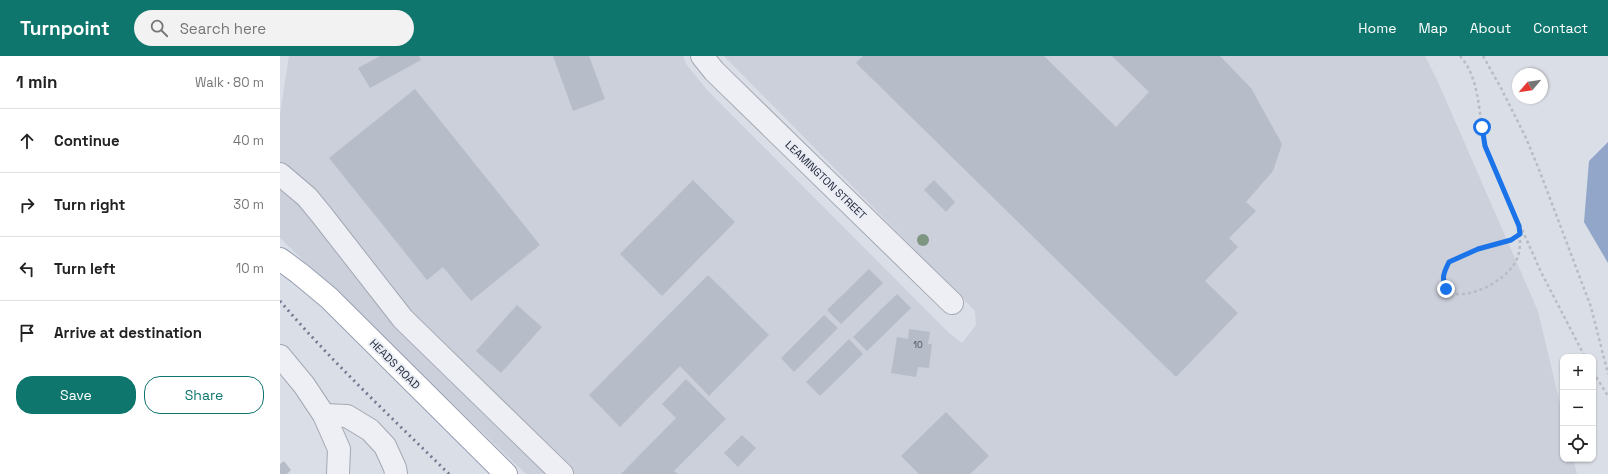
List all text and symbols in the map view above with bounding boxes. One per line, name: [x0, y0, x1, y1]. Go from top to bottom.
search box: [134, 10, 414, 46]
text: Turnpoint: [20, 16, 110, 41]
icon: search: [148, 17, 170, 39]
text: Search here: [180, 19, 266, 38]
text: Home: [1358, 19, 1396, 37]
text: Map: [1418, 19, 1448, 37]
text: About: [1470, 19, 1511, 37]
text: Contact: [1533, 19, 1588, 37]
north arrow: [1512, 68, 1548, 104]
text: 1 min: [16, 71, 58, 93]
text: Walk · 80 m: [195, 74, 264, 91]
route start: [1473, 118, 1491, 136]
icon: ahead: [16, 130, 38, 152]
text: Continue: [54, 131, 120, 150]
text: 40 m: [233, 132, 264, 149]
street label: LEAMINGTON STREET: [782, 137, 870, 223]
icon: right: [16, 194, 38, 216]
text: Turn right: [54, 195, 125, 214]
text: 30 m: [233, 196, 264, 213]
icon: left: [16, 258, 38, 280]
text: Turn left: [54, 259, 116, 278]
text: 10 m: [236, 260, 264, 277]
route end: [1437, 280, 1455, 298]
icon: arrive: [16, 322, 38, 344]
text: Arrive at destination: [54, 323, 202, 342]
street label: HEADS ROAD: [367, 336, 423, 392]
house number: 10: [913, 339, 923, 351]
map controls: [1560, 354, 1596, 462]
button: +: [1560, 354, 1596, 390]
button: Save: [16, 376, 136, 414]
button: Share: [144, 376, 264, 414]
button: −: [1560, 390, 1596, 426]
button: locate: [1560, 426, 1596, 462]

